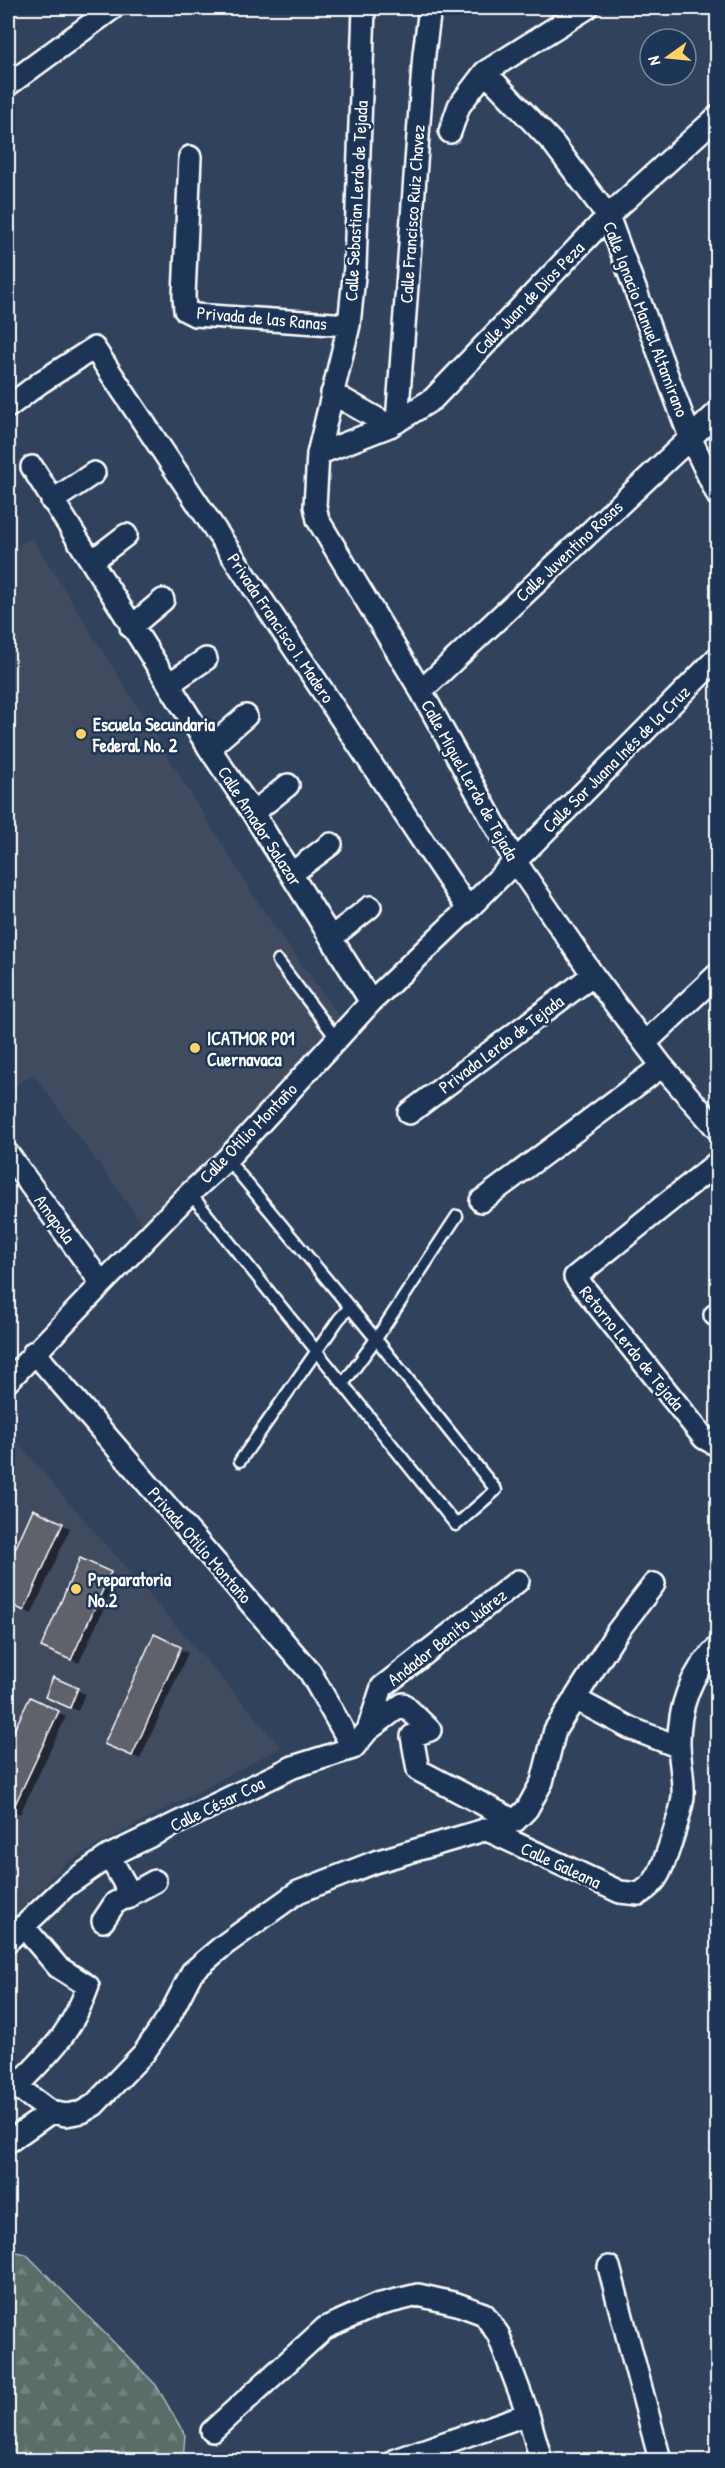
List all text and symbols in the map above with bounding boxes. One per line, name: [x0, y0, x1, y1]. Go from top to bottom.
north arrow: [638, 27, 698, 87]
text: N: [642, 53, 665, 68]
street label: Calle Sebastian Lerdo de Tejada: [338, 100, 374, 302]
street label: Calle Francisco Ruiz Chavez: [393, 124, 431, 304]
street label: Calle Ignacio Manuel Altamirano: [597, 218, 695, 420]
street label: Calle Juan de Dios Peza: [468, 236, 590, 360]
street label: Privada de las Ranas: [196, 300, 328, 336]
street label: Calle Juventino Rosas: [510, 495, 628, 607]
street label: Privada Francisco I. Madero: [222, 548, 340, 708]
street label: Calle Sor Juana Inés de la Cruz: [537, 679, 696, 838]
street label: Calle Miguel Lerdo de Tejada: [415, 695, 525, 865]
place label: Escuela Secundaria Federal No. 2: [92, 712, 216, 758]
marker: Escuela Secundaria Federal No. 2: [74, 727, 88, 741]
street label: Calle Amador Salazar: [212, 761, 308, 891]
street label: Privada Lerdo de Tejada: [433, 989, 569, 1099]
place label: ICATMOR P01 Cuernavaca: [207, 1026, 295, 1072]
marker: ICATMOR P01 Cuernavaca: [188, 1041, 202, 1055]
street label: Calle Otilio Montaño: [193, 1077, 303, 1189]
street label: Amapola: [29, 1189, 81, 1249]
street label: Retorno Lerdo de Tejada: [574, 1280, 690, 1416]
street label: Privada Otilio Montaño: [142, 1481, 258, 1609]
place label: Preparatoria No.2: [88, 1567, 172, 1613]
marker: Preparatoria No.2: [69, 1582, 83, 1596]
street label: Andador Benito Juárez: [382, 1582, 512, 1692]
street label: Calle César Coa: [166, 1770, 268, 1838]
street label: Calle Galeana: [517, 1836, 605, 1894]

